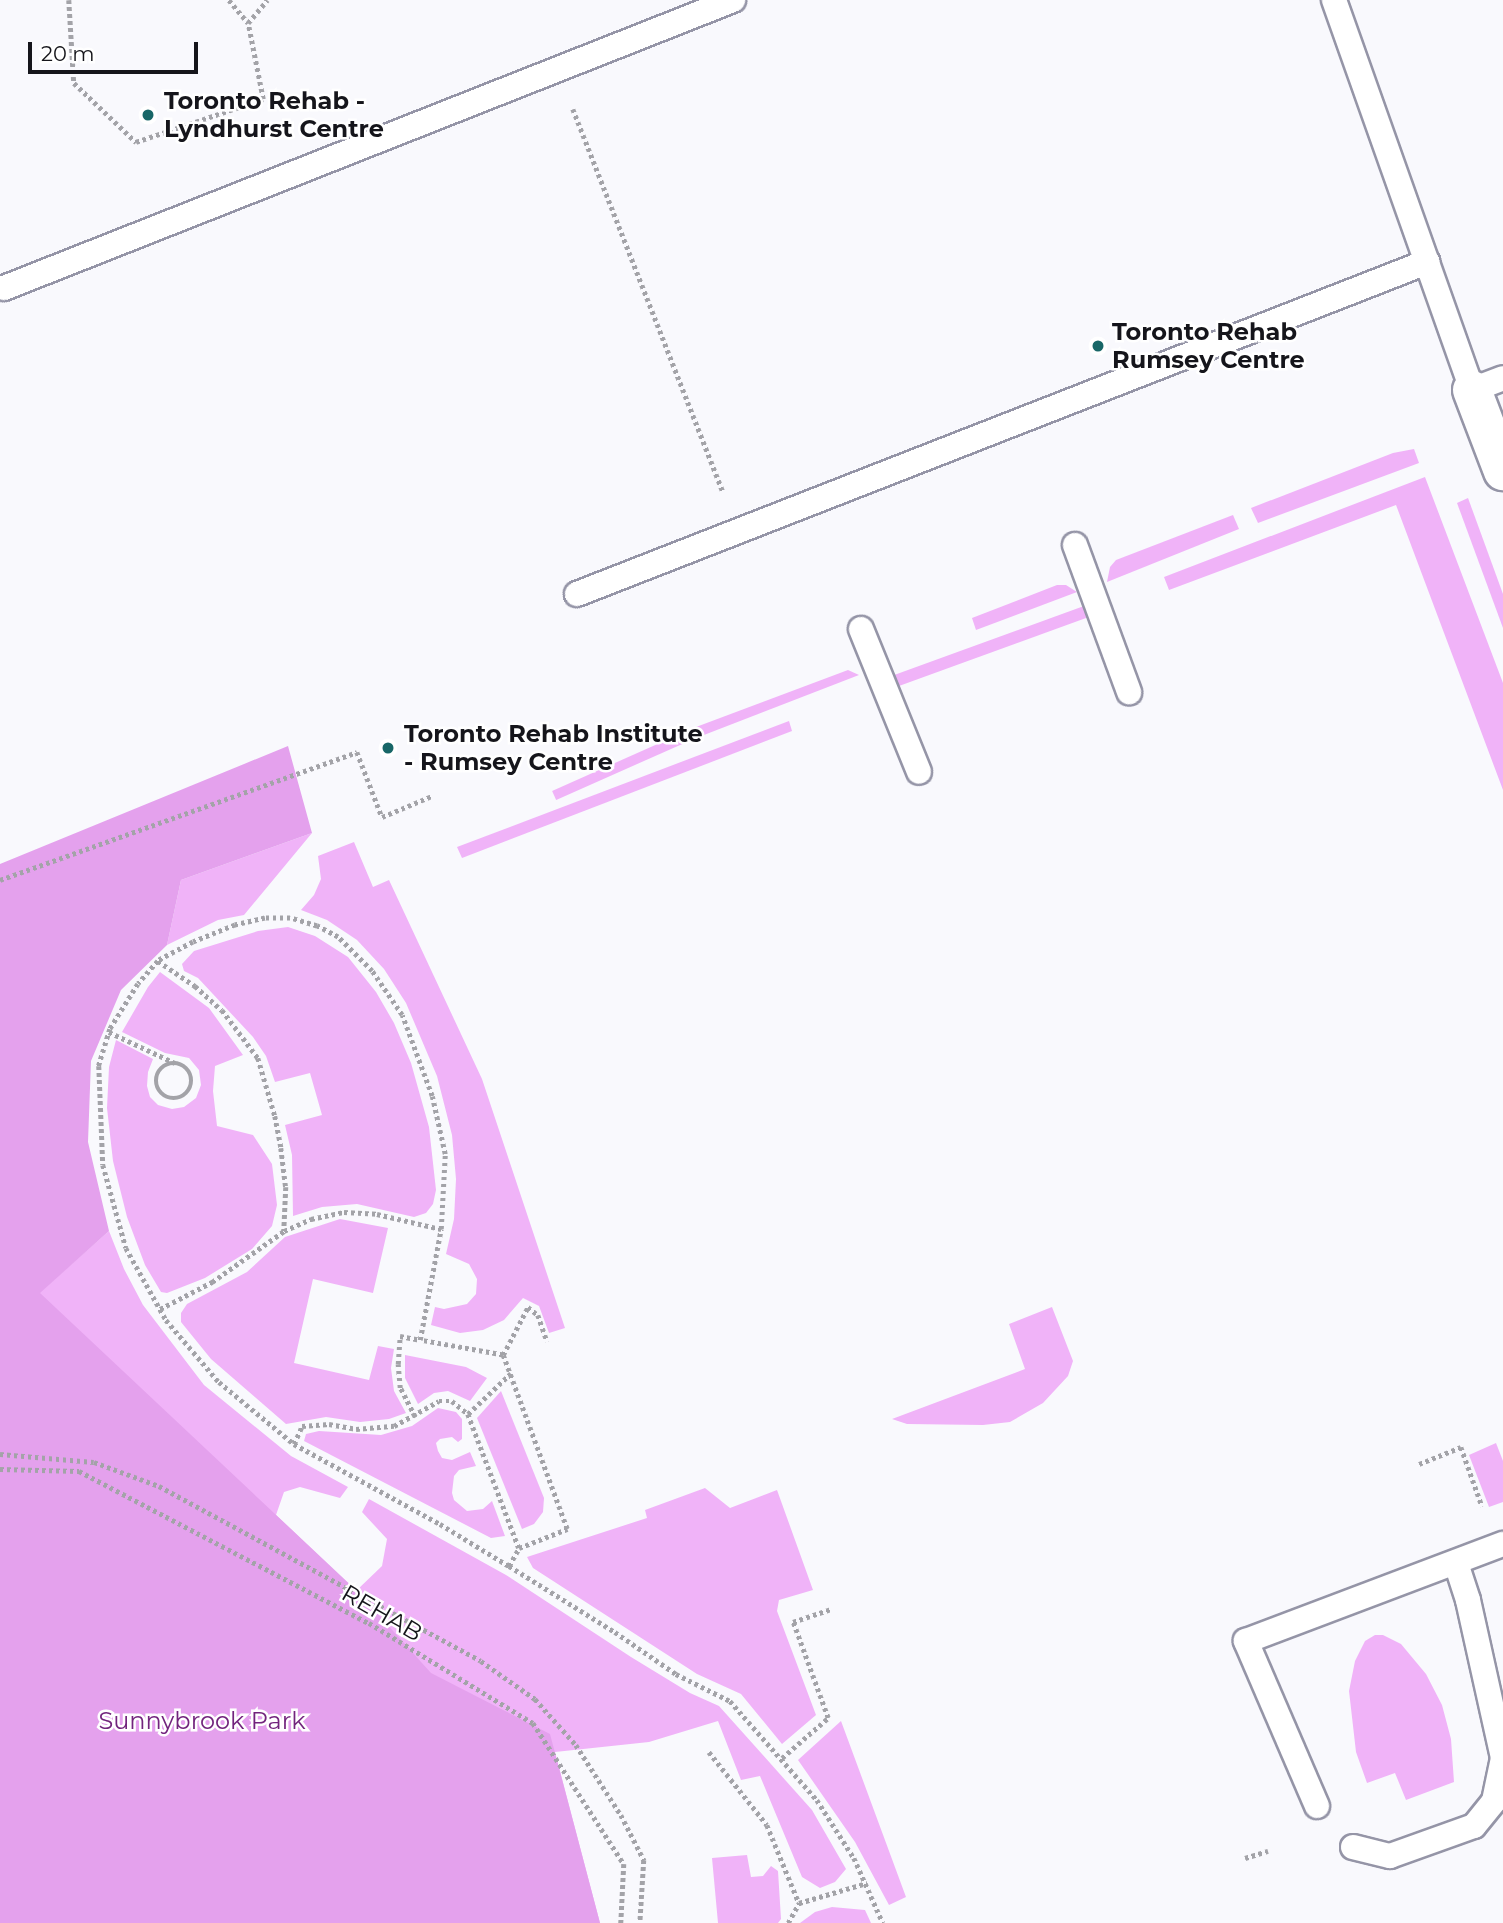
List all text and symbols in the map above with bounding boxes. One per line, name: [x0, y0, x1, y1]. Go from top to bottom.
scale bar: [32, 28, 201, 72]
text: 20 m: [41, 41, 95, 66]
place label: Toronto Rehab - Lyndhurst Centre: [164, 87, 384, 143]
marker: Toronto Rehab - Lyndhurst Centre: [138, 105, 158, 125]
place label: Toronto Rehab Rumsey Centre: [1112, 318, 1305, 374]
marker: Toronto Rehab Rumsey Centre: [1090, 338, 1106, 354]
place label: Toronto Rehab Institute - Rumsey Centre: [404, 720, 703, 776]
marker: Toronto Rehab Institute - Rumsey Centre: [378, 738, 398, 758]
street label: REHAB: [337, 1578, 427, 1648]
park label: Sunnybrook Park: [98, 1707, 306, 1735]

